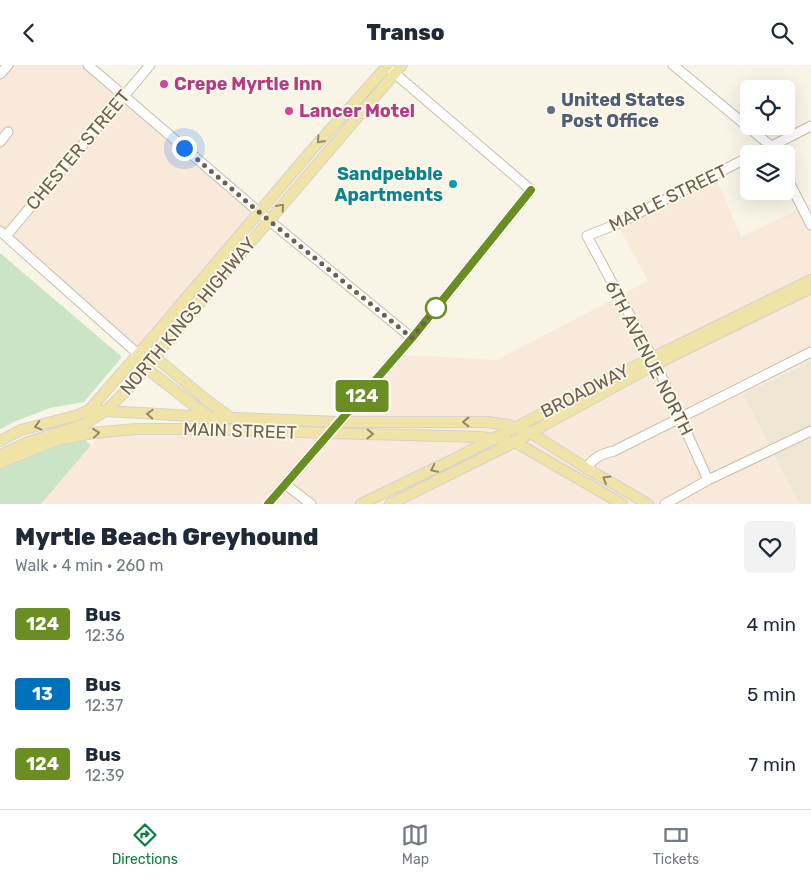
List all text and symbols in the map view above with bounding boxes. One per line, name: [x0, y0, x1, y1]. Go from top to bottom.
icon: back: [15, 19, 43, 47]
text: Transo: [366, 19, 445, 46]
icon: search: [768, 19, 796, 47]
place label: Crepe Myrtle Inn: [174, 73, 322, 95]
marker: Crepe Myrtle Inn: [158, 78, 170, 90]
map controls: [740, 80, 795, 200]
button: locate: [740, 80, 795, 135]
street label: CHESTER STREET: [21, 86, 135, 214]
place label: United States Post Office: [561, 89, 685, 132]
place label: Lancer Motel: [299, 100, 415, 122]
marker: United States Post Office: [545, 104, 557, 116]
marker: Lancer Motel: [283, 105, 295, 117]
one-way arrow: [317, 135, 326, 144]
your location: [172, 136, 197, 161]
button: layers: [740, 145, 795, 200]
street label: MAPLE STREET: [605, 160, 731, 236]
place label: Sandpebble Apartments: [335, 163, 443, 206]
marker: Sandpebble Apartments: [447, 178, 459, 190]
one-way arrow: [275, 203, 284, 212]
street label: NORTH KINGS HIGHWAY: [116, 232, 261, 399]
street label: 6TH AVENUE NORTH: [600, 277, 698, 439]
unlabelled marker: [425, 297, 447, 319]
street label: BROADWAY: [537, 359, 633, 423]
line badge: 124: [333, 380, 391, 412]
text: 124: [346, 385, 378, 407]
one-way arrow: [146, 408, 154, 419]
one-way arrow: [462, 417, 470, 427]
street label: MAIN STREET: [183, 418, 297, 444]
one-way arrow: [35, 420, 43, 430]
one-way arrow: [92, 428, 100, 439]
one-way arrow: [367, 429, 375, 440]
one-way arrow: [430, 462, 439, 472]
one-way arrow: [602, 476, 611, 486]
button: heart: [744, 521, 796, 573]
text: Myrtle Beach Greyhound: [15, 523, 318, 551]
text: Walk · 4 min · 260 m: [15, 556, 164, 575]
text: Bus: [85, 603, 121, 626]
text: 124: [26, 613, 59, 635]
text: 4 min: [747, 613, 796, 636]
text: 12:36: [85, 626, 125, 645]
text: Bus: [85, 673, 121, 696]
text: 13: [32, 683, 53, 705]
text: 5 min: [747, 683, 796, 706]
text: 12:37: [85, 696, 123, 715]
text: Bus: [85, 743, 121, 766]
text: 124: [26, 753, 59, 775]
text: 7 min: [749, 753, 796, 776]
text: 12:39: [85, 766, 124, 785]
tab: Directions: [112, 821, 178, 868]
tab: Map: [401, 821, 429, 868]
tab: Tickets: [653, 821, 699, 868]

